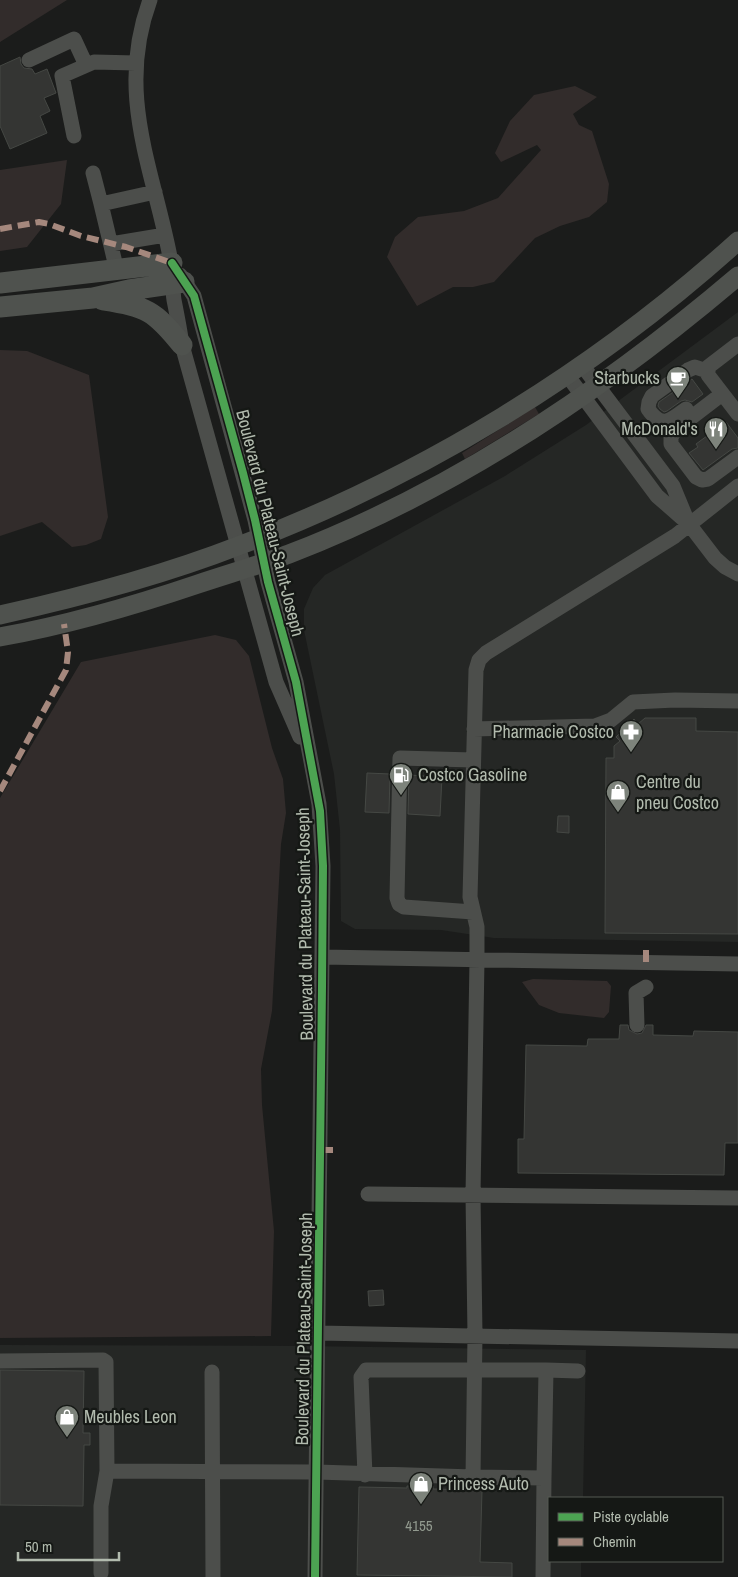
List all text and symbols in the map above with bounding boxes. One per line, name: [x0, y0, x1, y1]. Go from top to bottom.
place label: Starbucks: [594, 365, 660, 390]
cafe icon: Starbucks: [665, 365, 691, 399]
street label: Boulevard du Plateau-Saint-Joseph: [230, 407, 311, 639]
place label: McDonald's: [621, 416, 698, 441]
restaurant icon: McDonald's: [703, 416, 729, 450]
place label: Pharmacie Costco: [493, 719, 614, 744]
pharmacy icon: Pharmacie Costco: [618, 719, 644, 753]
fuel station icon: Costco Gasoline: [388, 762, 414, 796]
place label: Costco Gasoline: [418, 762, 527, 787]
place label: Centre du pneu Costco: [636, 769, 719, 815]
shop icon: Centre du pneu Costco: [605, 779, 631, 813]
street label: Boulevard du Plateau-Saint-Joseph: [290, 807, 319, 1041]
street label: Boulevard du Plateau-Saint-Joseph: [289, 1212, 318, 1446]
shop icon: Meubles Leon: [54, 1404, 80, 1438]
place label: Meubles Leon: [84, 1404, 177, 1429]
shop icon: Princess Auto: [408, 1471, 434, 1505]
place label: Princess Auto: [438, 1471, 529, 1496]
legend: [548, 1497, 723, 1562]
text: Piste cyclable: [593, 1506, 669, 1527]
house number: 4155: [405, 1515, 433, 1536]
scale bar: [18, 1530, 119, 1562]
text: Chemin: [593, 1531, 636, 1552]
text: 50 m: [25, 1536, 52, 1557]

